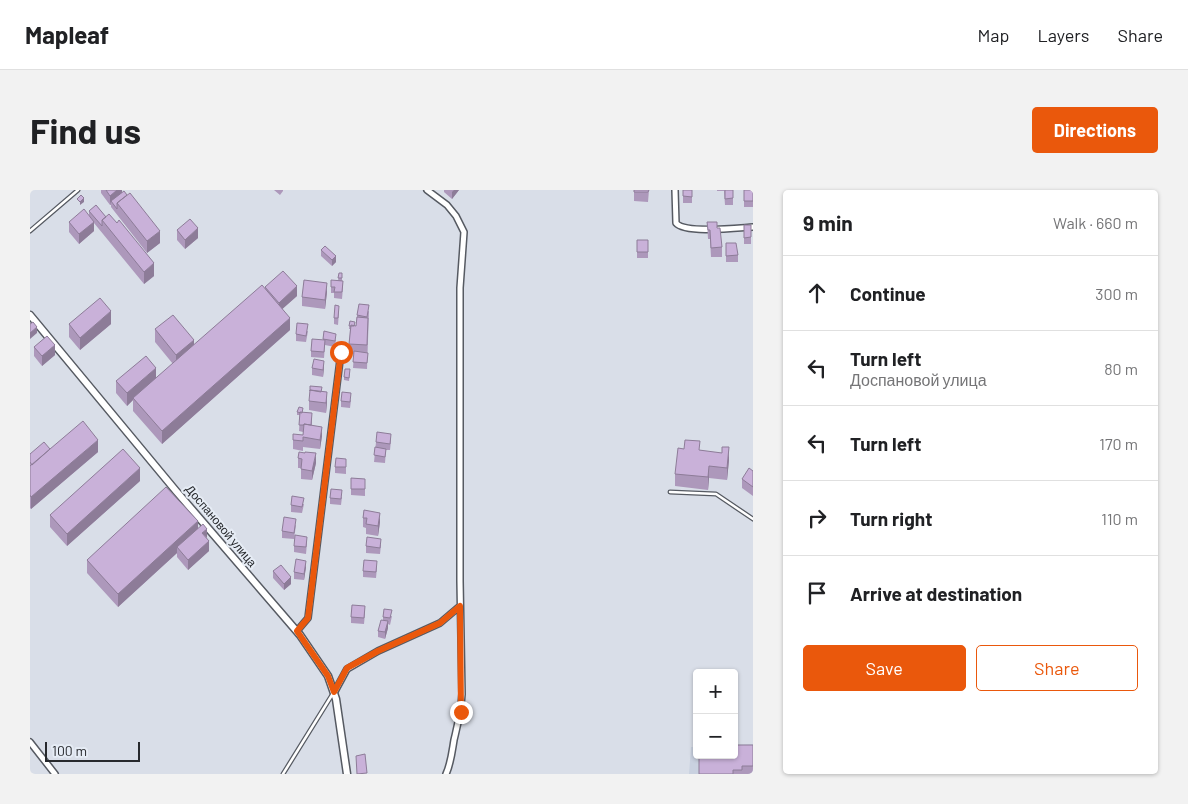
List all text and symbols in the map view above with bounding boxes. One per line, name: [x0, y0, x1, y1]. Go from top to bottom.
text: Mapleaf: [25, 20, 109, 49]
text: Map: [977, 24, 1009, 46]
text: Layers: [1037, 24, 1090, 46]
text: Share: [1118, 24, 1163, 46]
button: Directions: [1032, 107, 1158, 153]
text: Find us: [30, 109, 141, 151]
text: 9 min: [803, 210, 853, 235]
text: Walk · 660 m: [1053, 213, 1138, 232]
icon: ahead: [803, 279, 831, 307]
text: Continue: [850, 282, 926, 305]
text: 300 m: [1095, 284, 1138, 303]
route start: [330, 341, 353, 364]
text: Turn left: [850, 347, 921, 370]
icon: left: [803, 354, 831, 382]
text: 80 m: [1104, 359, 1138, 378]
text: Доспановой улица: [850, 370, 987, 389]
icon: left: [803, 429, 831, 457]
text: Turn left: [850, 432, 921, 455]
text: 170 m: [1099, 434, 1138, 453]
street label: Доспановой улица: [183, 482, 260, 570]
icon: right: [803, 504, 831, 532]
text: Turn right: [850, 507, 932, 530]
text: 110 m: [1101, 509, 1138, 528]
icon: arrive: [803, 579, 831, 607]
text: Arrive at destination: [850, 582, 1022, 605]
button: Save: [803, 645, 966, 691]
button: Share: [976, 645, 1138, 691]
map controls: [693, 669, 738, 759]
button: +: [693, 669, 738, 714]
route end: [450, 701, 473, 724]
button: −: [693, 714, 738, 759]
scale bar: [45, 739, 140, 762]
text: 100 m: [52, 742, 87, 759]

